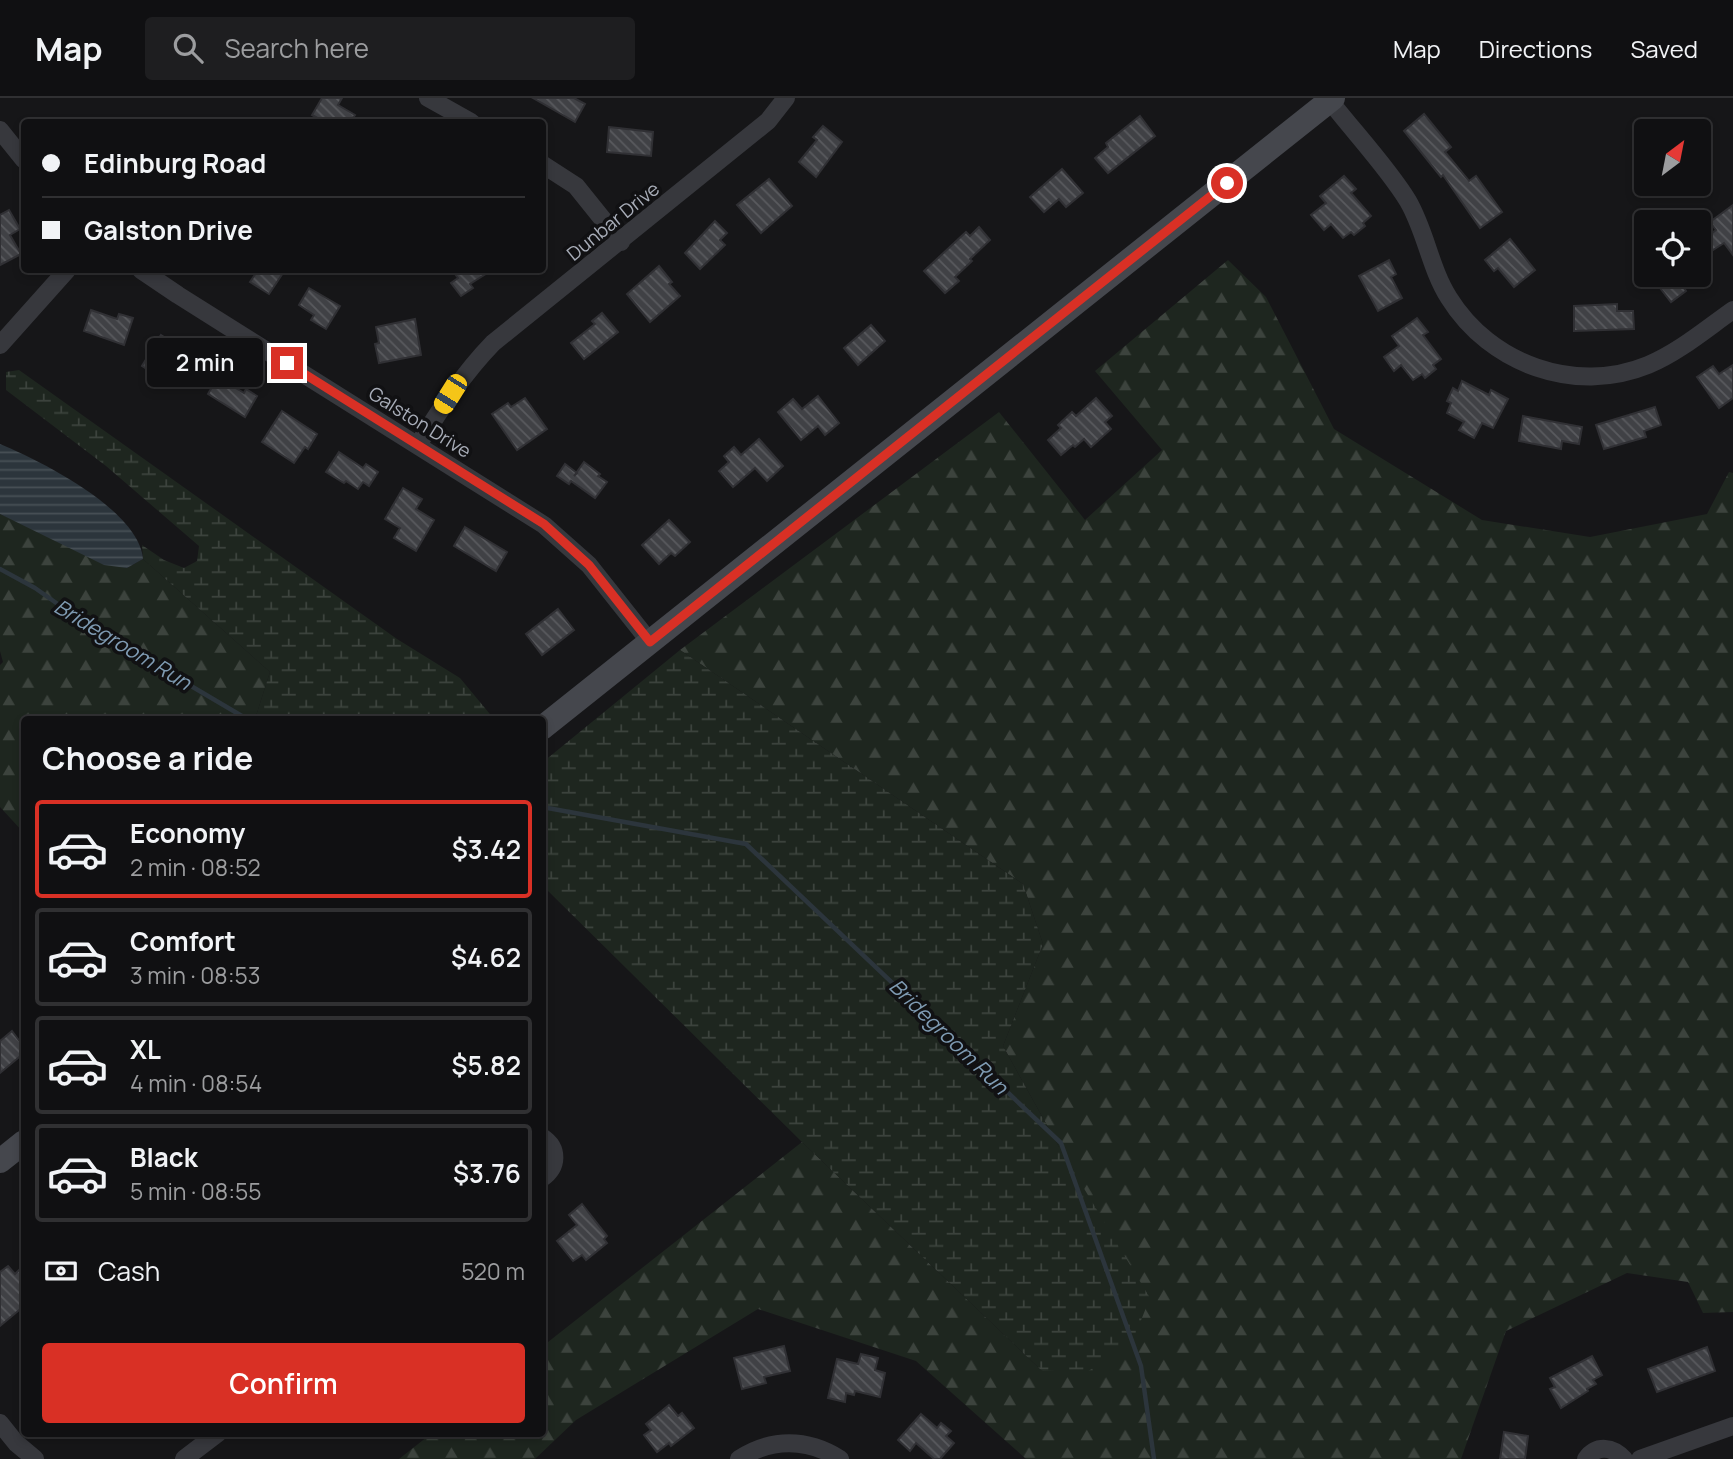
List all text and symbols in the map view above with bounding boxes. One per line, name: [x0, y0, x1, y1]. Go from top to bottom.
search box: [145, 17, 635, 80]
text: Map: [35, 26, 103, 71]
icon: search: [169, 29, 207, 67]
text: Search here: [225, 30, 369, 66]
text: Map: [1393, 32, 1441, 65]
text: Directions: [1479, 32, 1592, 65]
text: Saved: [1630, 32, 1698, 65]
north arrow: [1634, 119, 1712, 196]
map controls: [1634, 119, 1711, 287]
text: Edinburg Road: [84, 145, 266, 181]
route start: [1211, 167, 1243, 199]
street label: Dunbar Drive: [561, 176, 665, 266]
button: locate: [1634, 210, 1711, 287]
text: Galston Drive: [84, 212, 253, 248]
callout: 2 min: [147, 338, 262, 388]
text: 2 min: [176, 346, 234, 378]
route end: [271, 347, 303, 379]
car: [430, 371, 471, 417]
street label: Galston Drive: [364, 380, 476, 464]
water label: Bridegroom Run: [49, 592, 198, 697]
text: Choose a ride: [42, 736, 253, 780]
text: Economy: [130, 815, 245, 851]
icon: car: [46, 818, 109, 881]
text: $3.42: [452, 831, 521, 867]
text: 2 min · 08:52: [130, 851, 261, 883]
text: Comfort: [130, 923, 236, 959]
icon: car: [46, 926, 109, 989]
text: $4.62: [451, 939, 521, 975]
text: 3 min · 08:53: [130, 959, 261, 991]
water label: Bridegroom Run: [884, 972, 1016, 1101]
text: XL: [130, 1031, 161, 1067]
icon: car: [46, 1034, 109, 1097]
text: $5.82: [451, 1047, 521, 1083]
text: 4 min · 08:54: [130, 1067, 262, 1099]
text: Black: [130, 1139, 198, 1175]
icon: car: [46, 1142, 109, 1205]
text: $3.76: [453, 1155, 521, 1191]
text: 5 min · 08:55: [130, 1175, 262, 1207]
icon: cash: [42, 1252, 80, 1290]
text: Cash: [98, 1253, 160, 1289]
text: 520 m: [461, 1255, 525, 1287]
button: Confirm: [42, 1343, 525, 1423]

